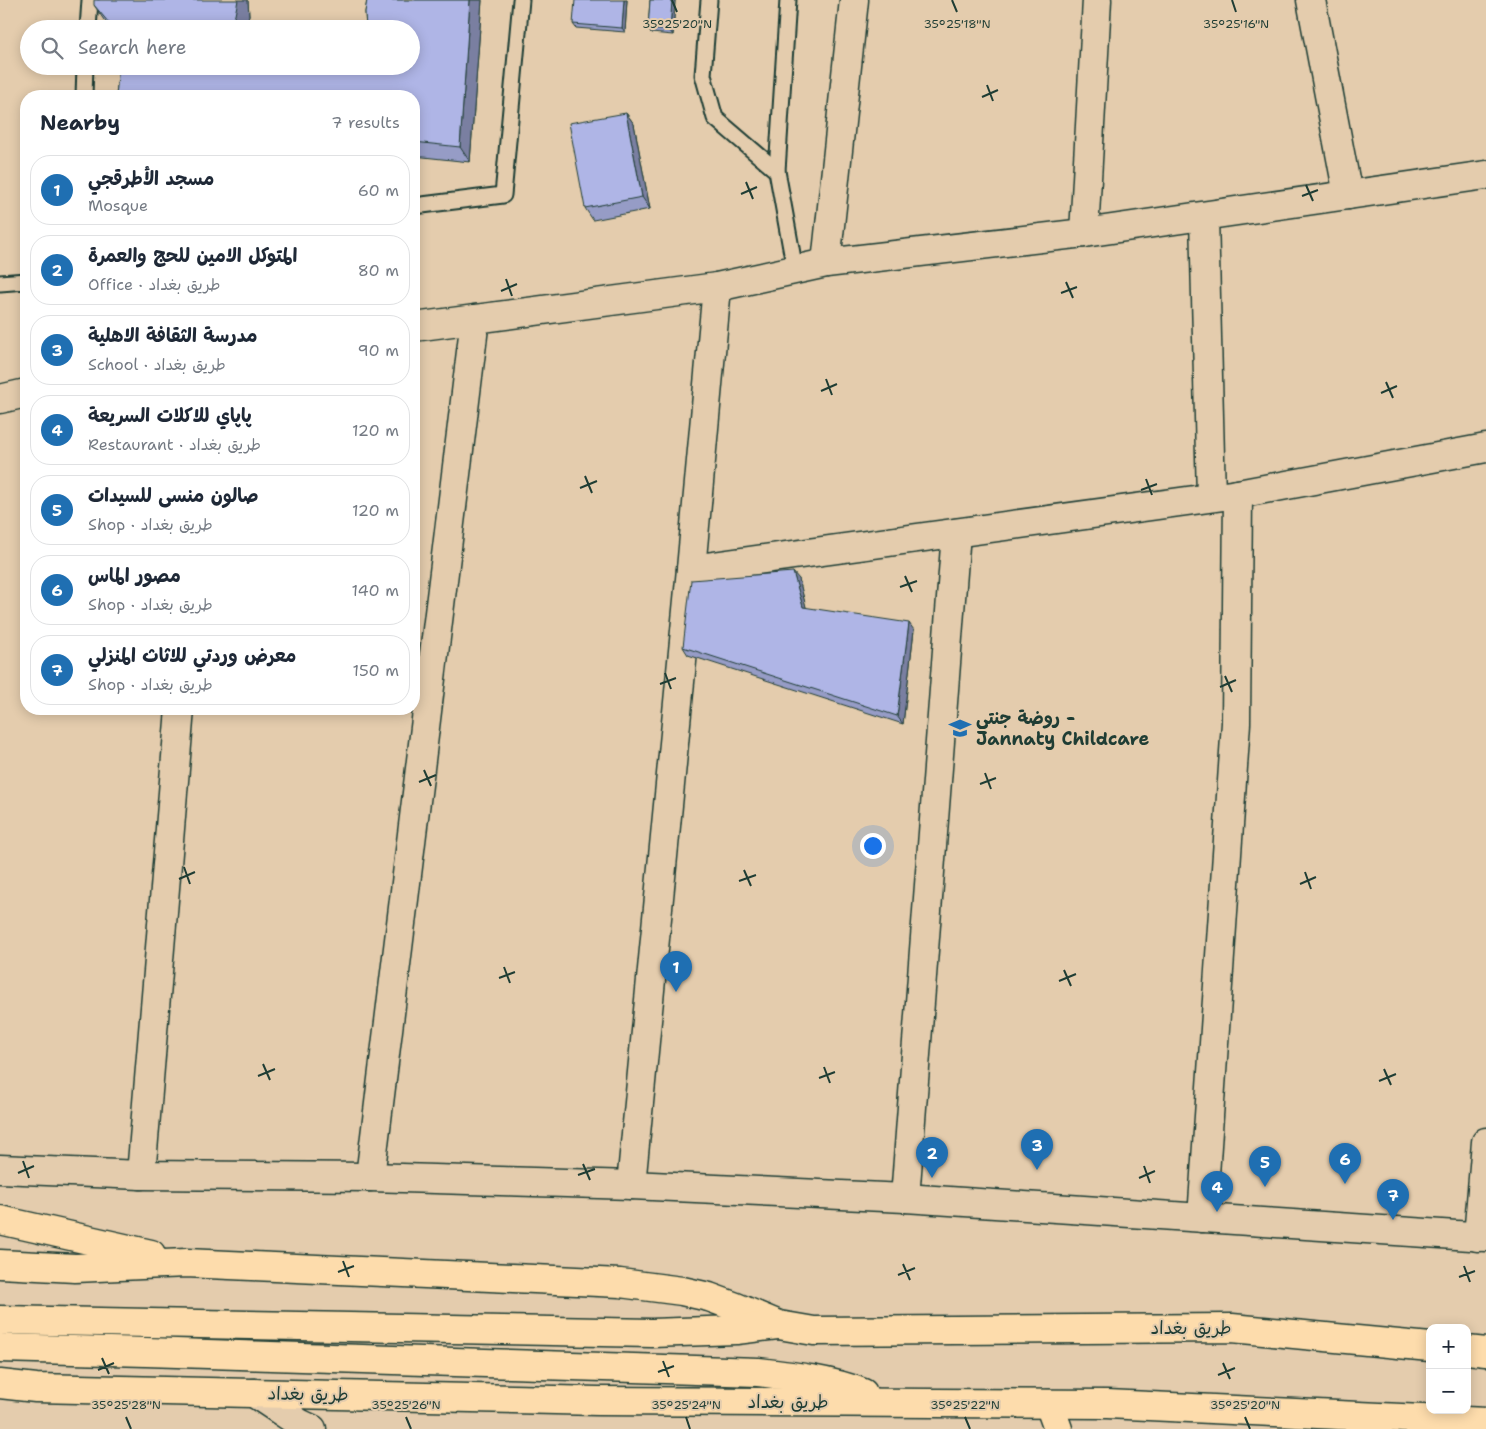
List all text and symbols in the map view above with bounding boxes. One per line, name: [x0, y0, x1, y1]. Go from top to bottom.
text: 35°25'20"N: [642, 16, 712, 32]
text: 35°25'18"N: [923, 16, 991, 32]
text: 35°25'16"N: [1203, 16, 1269, 32]
search box: [20, 20, 420, 75]
icon: search: [38, 34, 66, 62]
text: Search here: [78, 35, 187, 60]
text: Nearby: [40, 109, 120, 137]
text: 7 results: [331, 112, 400, 133]
text: مسجد الأطرقجي: [88, 166, 214, 191]
text: 1: [53, 180, 61, 201]
text: 60 m: [358, 180, 399, 201]
text: Mosque: [88, 195, 148, 216]
text: المتوكل الامين للحج والعمرة: [88, 243, 297, 268]
text: 2: [51, 260, 63, 281]
text: 80 m: [358, 260, 399, 281]
text: Office · طريق بغداد: [88, 274, 220, 295]
text: مدرسة الثقافة الاهلية: [88, 323, 257, 348]
text: 3: [51, 340, 63, 361]
text: 90 m: [358, 340, 399, 361]
text: School · طريق بغداد: [88, 354, 226, 375]
text: پاپاي للاكلات السريعة: [88, 403, 252, 428]
text: 4: [51, 420, 63, 441]
text: 120 m: [352, 420, 399, 441]
text: Restaurant · طريق بغداد: [88, 434, 261, 455]
text: صالون منسى للسيدات: [88, 483, 259, 508]
text: 5: [52, 500, 62, 521]
text: 120 m: [352, 500, 399, 521]
text: Shop · طريق بغداد: [88, 514, 213, 535]
text: مصور الماس: [88, 563, 181, 588]
text: 6: [51, 580, 63, 601]
text: 140 m: [352, 580, 399, 601]
text: Shop · طريق بغداد: [88, 594, 213, 615]
text: معرض وردتي للاثاث المنزلي: [88, 643, 296, 668]
text: 7: [51, 660, 63, 681]
text: 150 m: [352, 660, 399, 681]
text: Shop · طريق بغداد: [88, 674, 213, 695]
place label: روضة جنتي - Jannaty Childcare: [976, 706, 1150, 751]
school or university icon: روضة جنتي - Jannaty Childcare: [947, 715, 973, 741]
your location: [860, 833, 886, 859]
pin: 1: [660, 951, 692, 992]
pin: 3: [1021, 1129, 1053, 1170]
pin: 2: [916, 1137, 948, 1178]
pin: 6: [1329, 1143, 1361, 1184]
pin: 5: [1249, 1146, 1281, 1187]
pin: 4: [1201, 1171, 1233, 1212]
pin: 7: [1377, 1179, 1409, 1220]
street label: طريق بغداد: [1151, 1316, 1231, 1340]
map controls: [1426, 1324, 1471, 1414]
button: +: [1426, 1324, 1471, 1369]
button: −: [1426, 1369, 1471, 1414]
street label: طريق بغداد: [267, 1381, 349, 1407]
street label: طريق بغداد: [748, 1390, 828, 1414]
text: 35°25'28"N: [91, 1397, 161, 1413]
text: 35°25'26"N: [371, 1397, 441, 1413]
text: 35°25'24"N: [651, 1397, 721, 1413]
text: 35°25'22"N: [930, 1397, 1000, 1413]
text: 35°25'20"N: [1210, 1397, 1280, 1413]

